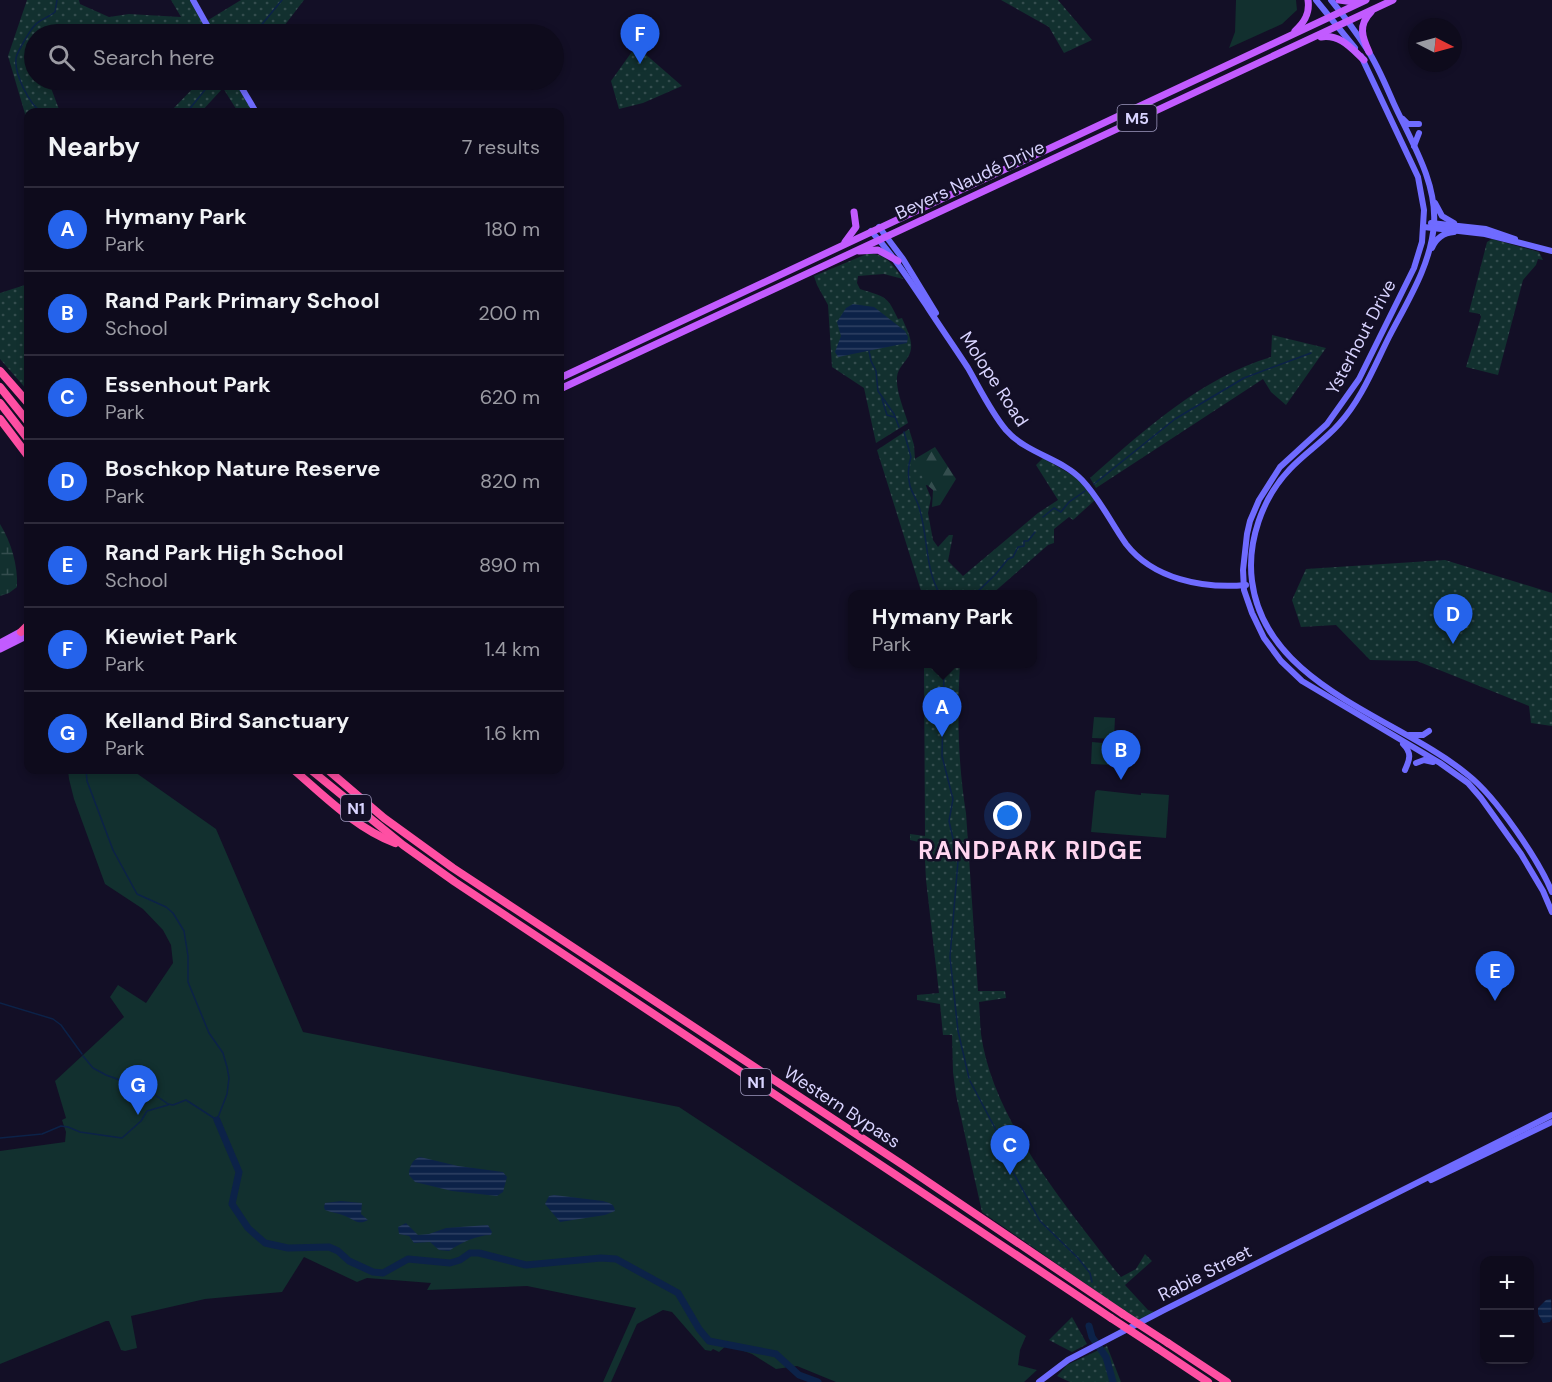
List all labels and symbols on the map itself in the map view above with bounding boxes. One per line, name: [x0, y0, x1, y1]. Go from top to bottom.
pin: F: [620, 14, 660, 64]
north arrow: [1408, 18, 1462, 72]
road number: M5: [1118, 105, 1156, 131]
street label: Beyers Naudé Drive: [891, 135, 1049, 225]
street label: Ysterhout Drive: [1321, 275, 1401, 399]
street label: Molope Road: [954, 327, 1034, 431]
pin: D: [1434, 594, 1472, 644]
pin: A: [922, 688, 962, 737]
pin: B: [1102, 730, 1140, 780]
road number: N1: [341, 795, 371, 821]
your location: [993, 801, 1022, 830]
district label: RANDPARK RIDGE: [918, 835, 1144, 866]
pin: E: [1476, 952, 1514, 1001]
street label: Western Bypass: [779, 1060, 905, 1154]
pin: G: [118, 1066, 158, 1115]
road number: N1: [741, 1069, 771, 1095]
pin: C: [990, 1126, 1030, 1175]
street label: Rabie Street: [1154, 1239, 1256, 1307]

